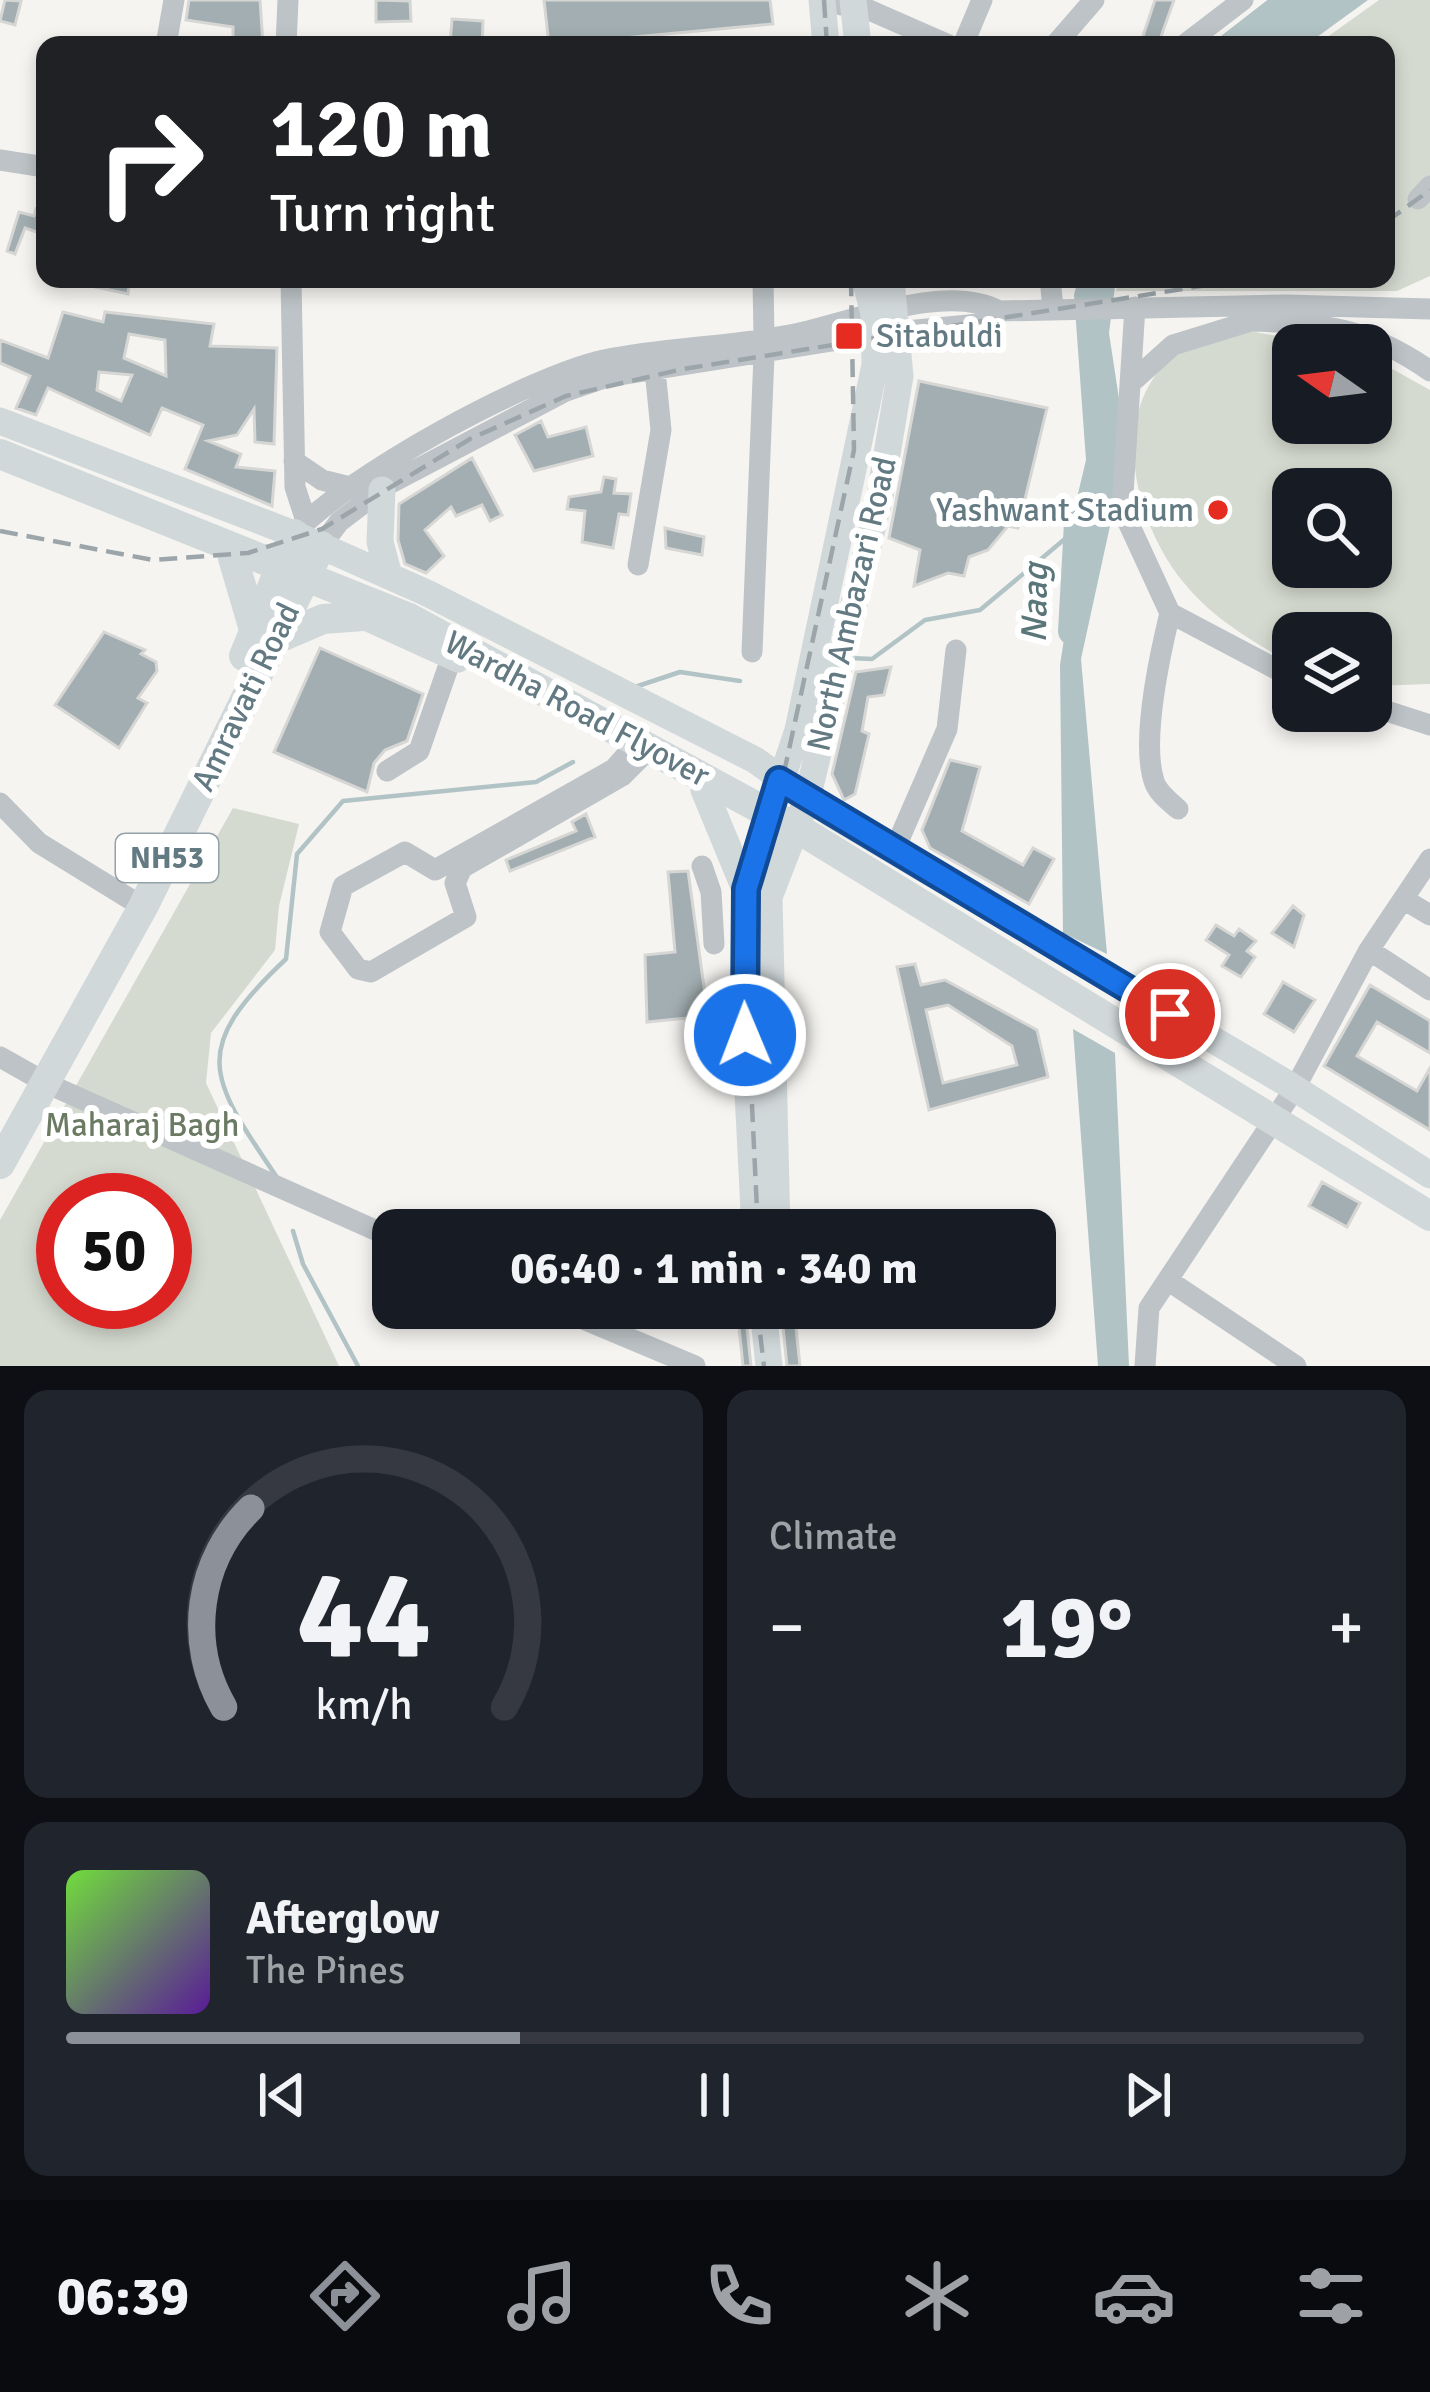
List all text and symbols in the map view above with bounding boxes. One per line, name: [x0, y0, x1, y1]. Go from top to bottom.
text: 120 m: [270, 77, 492, 181]
icon: right: [72, 84, 228, 240]
text: Turn right: [270, 180, 495, 247]
place label: Sitabuldi: [876, 316, 1003, 357]
marker: Sitabuldi: [833, 320, 865, 352]
north arrow: [1272, 324, 1392, 444]
map controls: [1272, 324, 1392, 732]
street label: North Ambazari Road: [798, 453, 906, 755]
button: search: [1272, 468, 1392, 588]
place label: Yashwant Stadium: [936, 490, 1194, 531]
marker: Yashwant Stadium: [1205, 497, 1231, 523]
water label: Naag: [1012, 560, 1058, 643]
street label: Amravati Road: [183, 596, 309, 798]
button: layers: [1272, 612, 1392, 732]
street label: Wardha Road Flyover: [437, 622, 717, 796]
road number: NH53: [116, 834, 218, 882]
pin: [1119, 963, 1221, 1065]
position arrow: [682, 972, 808, 1098]
icon: arrive: [1137, 981, 1203, 1047]
park label: Maharaj Bagh: [44, 1105, 240, 1146]
speed limit sign: 50: [36, 1173, 192, 1329]
text: 06:40 · 1 min · 340 m: [510, 1241, 918, 1296]
text: Climate: [769, 1512, 898, 1560]
text: 44: [296, 1539, 431, 1692]
text: 19°: [1000, 1572, 1133, 1683]
text: −: [769, 1587, 805, 1668]
text: +: [1328, 1587, 1364, 1668]
text: km/h: [315, 1679, 412, 1732]
text: Afterglow: [246, 1891, 439, 1946]
text: The Pines: [246, 1946, 405, 1994]
icon: previous: [249, 2062, 315, 2128]
icon: pause: [682, 2062, 748, 2128]
icon: next: [1115, 2062, 1181, 2128]
icon: directions: [303, 2254, 387, 2338]
icon: music: [500, 2254, 584, 2338]
icon: phone: [697, 2254, 781, 2338]
icon: climate: [895, 2254, 979, 2338]
icon: car: [1092, 2254, 1176, 2338]
icon: filters: [1289, 2254, 1373, 2338]
text: 06:39: [57, 2263, 189, 2330]

